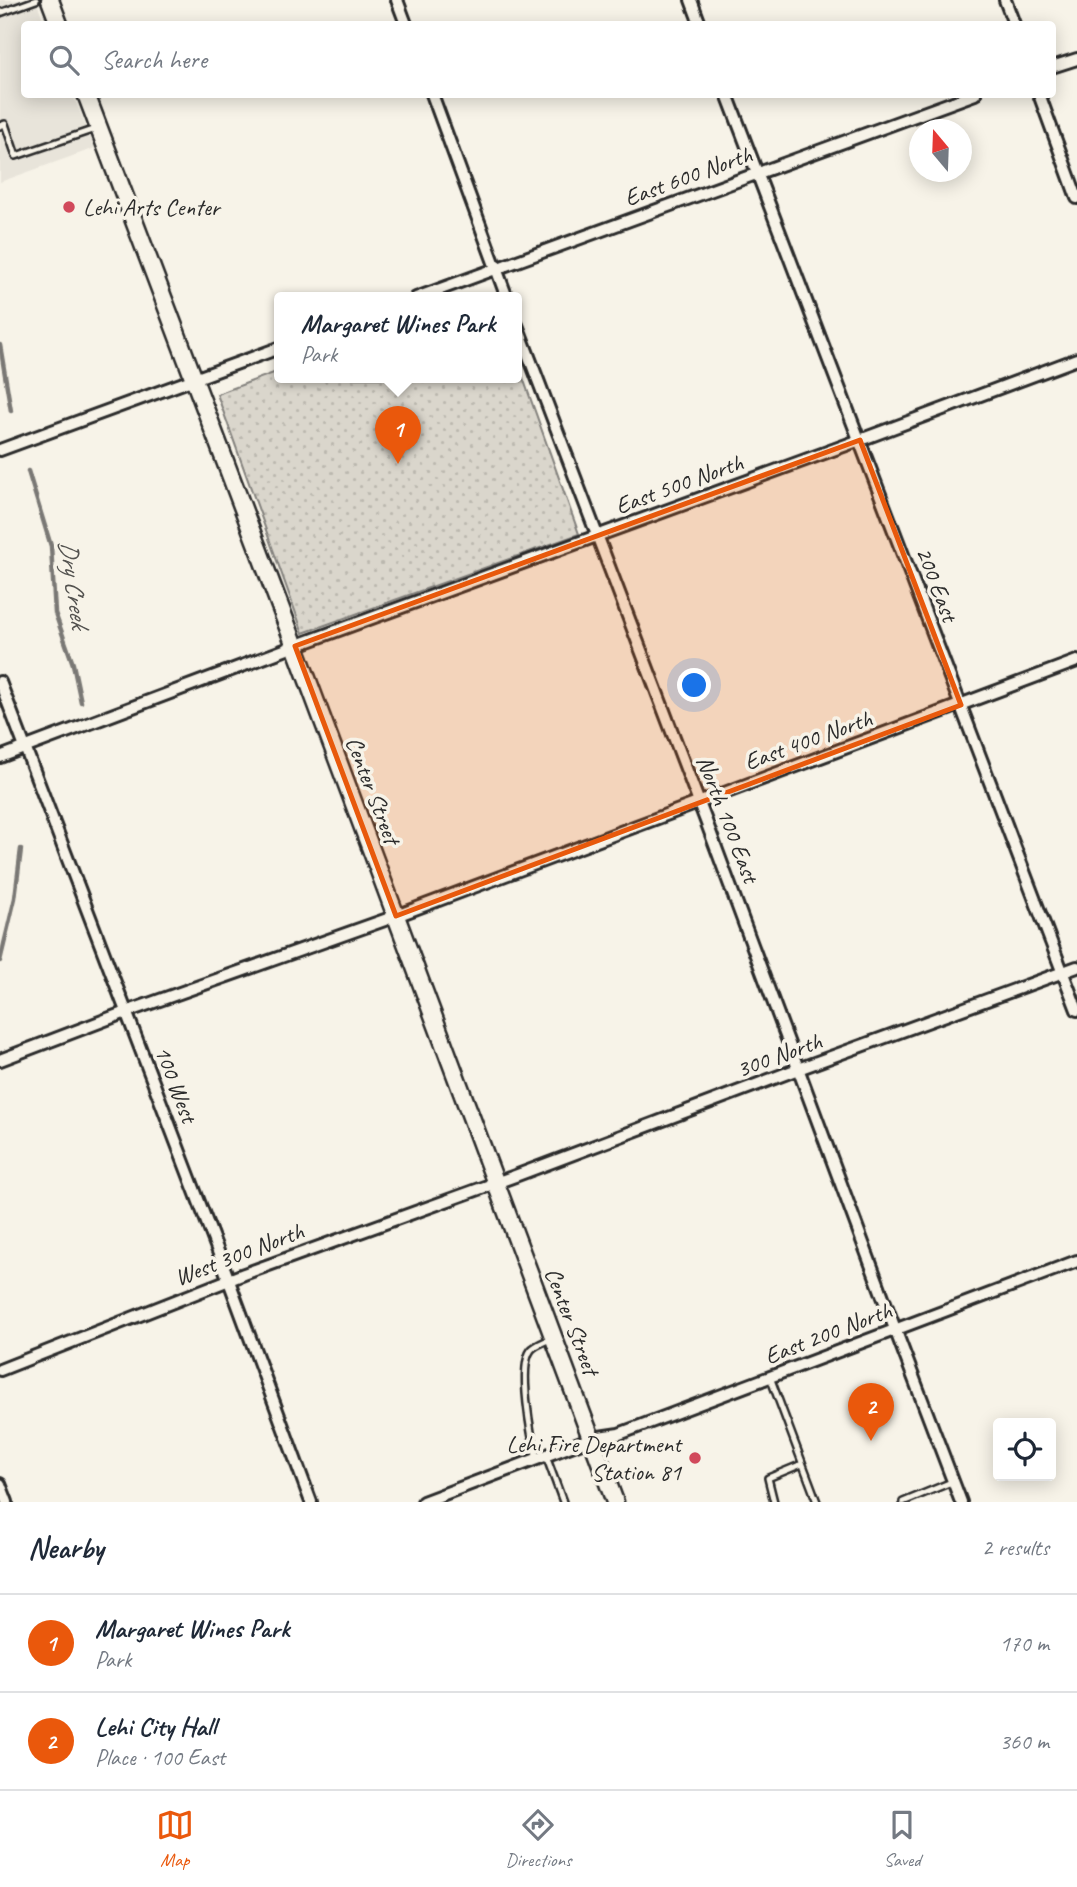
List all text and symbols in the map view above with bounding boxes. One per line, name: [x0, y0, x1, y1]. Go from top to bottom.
search box: [21, 21, 1056, 98]
icon: search: [45, 41, 83, 79]
text: Search here: [101, 43, 207, 76]
north arrow: [909, 119, 972, 182]
street label: East 600 North: [620, 139, 757, 213]
place label: Lehi Arts Center: [83, 192, 222, 222]
marker: Lehi Arts Center: [61, 199, 77, 215]
popup: [274, 292, 522, 383]
text: Margaret Wines Park: [301, 307, 495, 340]
text: Park: [301, 340, 337, 369]
pin: 1: [375, 406, 421, 464]
street label: East 500 North: [611, 447, 748, 521]
water label: Dry Creek: [52, 538, 97, 634]
street label: 200 East: [909, 542, 966, 627]
your location: [677, 668, 711, 702]
street label: East 400 North: [740, 703, 877, 777]
street label: Center Street: [339, 732, 408, 851]
street label: North 100 East: [690, 751, 767, 889]
street label: 300 North: [732, 1025, 827, 1084]
street label: 100 West: [148, 1041, 205, 1128]
street label: West 300 North: [170, 1215, 309, 1292]
street label: Center Street: [538, 1263, 607, 1382]
street label: East 200 North: [760, 1295, 897, 1371]
pin: 2: [848, 1383, 894, 1441]
map controls: [993, 1418, 1056, 1481]
button: locate: [993, 1418, 1056, 1481]
place label: Lehi Fire Department Station 81: [506, 1429, 683, 1487]
marker: Lehi Fire Department Station 81: [687, 1450, 703, 1466]
text: Nearby: [28, 1529, 104, 1567]
text: 2 results: [982, 1533, 1049, 1562]
text: Margaret Wines Park: [95, 1612, 290, 1645]
text: 1: [46, 1629, 56, 1658]
text: 170 m: [1000, 1629, 1049, 1658]
text: Park: [95, 1645, 131, 1674]
text: Lehi City Hall: [95, 1710, 216, 1743]
text: 2: [46, 1727, 56, 1756]
text: 360 m: [1000, 1727, 1049, 1756]
text: Place · 100 East: [95, 1743, 225, 1772]
tab: Map: [156, 1806, 194, 1872]
tab: Directions: [505, 1806, 572, 1872]
tab: Saved: [883, 1806, 921, 1872]

